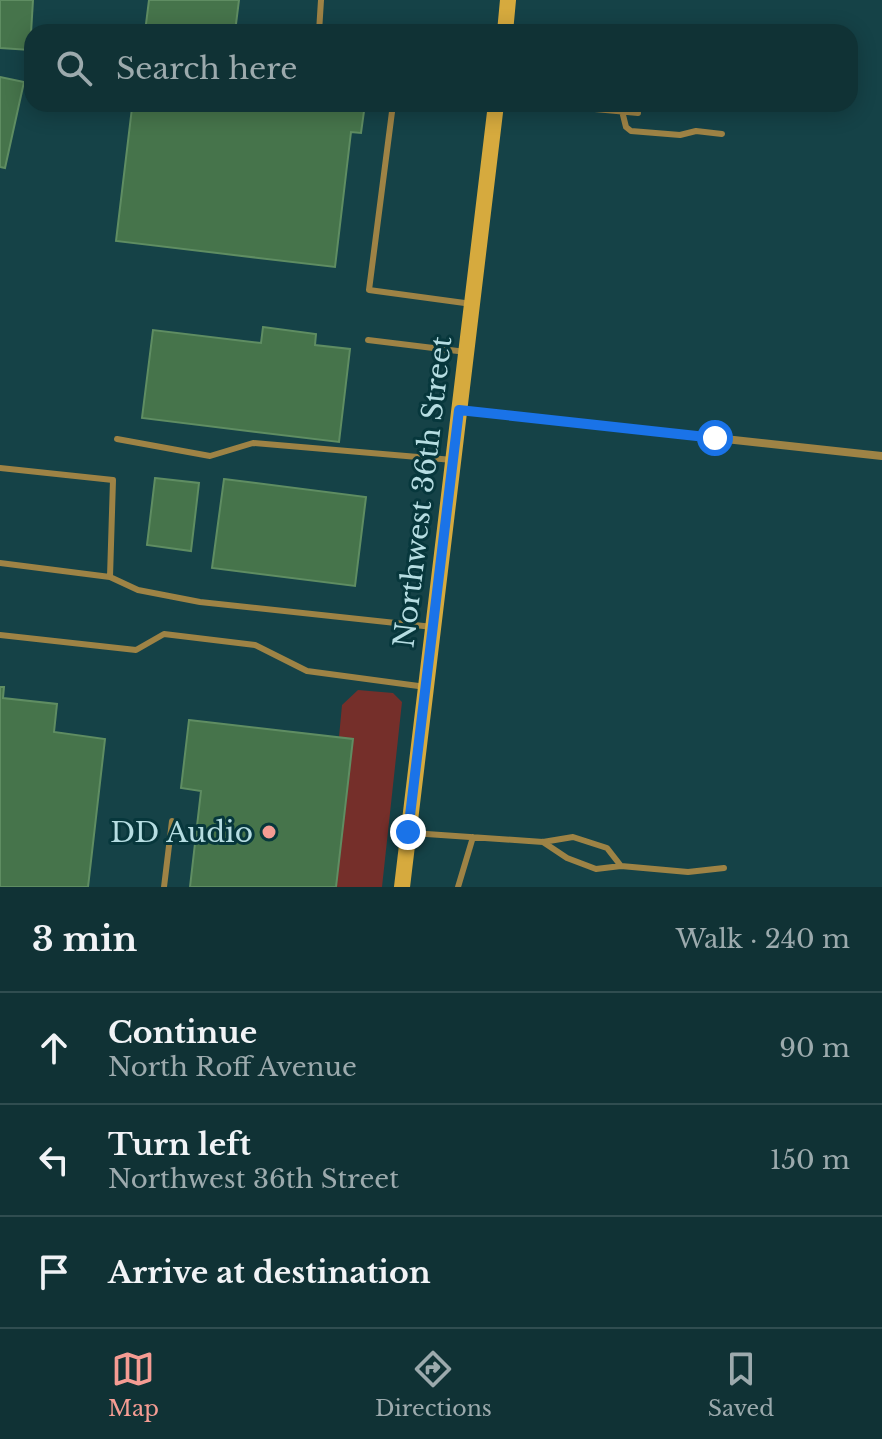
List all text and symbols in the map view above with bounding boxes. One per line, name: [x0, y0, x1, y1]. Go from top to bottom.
search box: [24, 24, 858, 112]
icon: search: [52, 46, 96, 90]
text: Search here: [116, 50, 297, 87]
street label: Northwest 36th Street: [387, 334, 460, 650]
route start: [697, 420, 733, 456]
route end: [390, 814, 426, 850]
place label: DD Audio: [110, 815, 253, 850]
marker: DD Audio: [260, 823, 278, 841]
text: 3 min: [32, 918, 137, 960]
text: Walk · 240 m: [676, 923, 850, 955]
text: Continue: [108, 1014, 257, 1051]
icon: ahead: [32, 1026, 76, 1070]
text: 90 m: [779, 1032, 850, 1064]
text: North Roff Avenue: [108, 1051, 357, 1083]
text: Turn left: [108, 1126, 251, 1163]
icon: left: [32, 1138, 76, 1182]
text: 150 m: [770, 1144, 850, 1176]
text: Northwest 36th Street: [108, 1163, 399, 1195]
icon: arrive: [32, 1250, 76, 1294]
text: Arrive at destination: [108, 1254, 431, 1291]
tab: Map: [108, 1347, 159, 1422]
tab: Directions: [375, 1347, 492, 1422]
tab: Saved: [708, 1347, 774, 1422]

